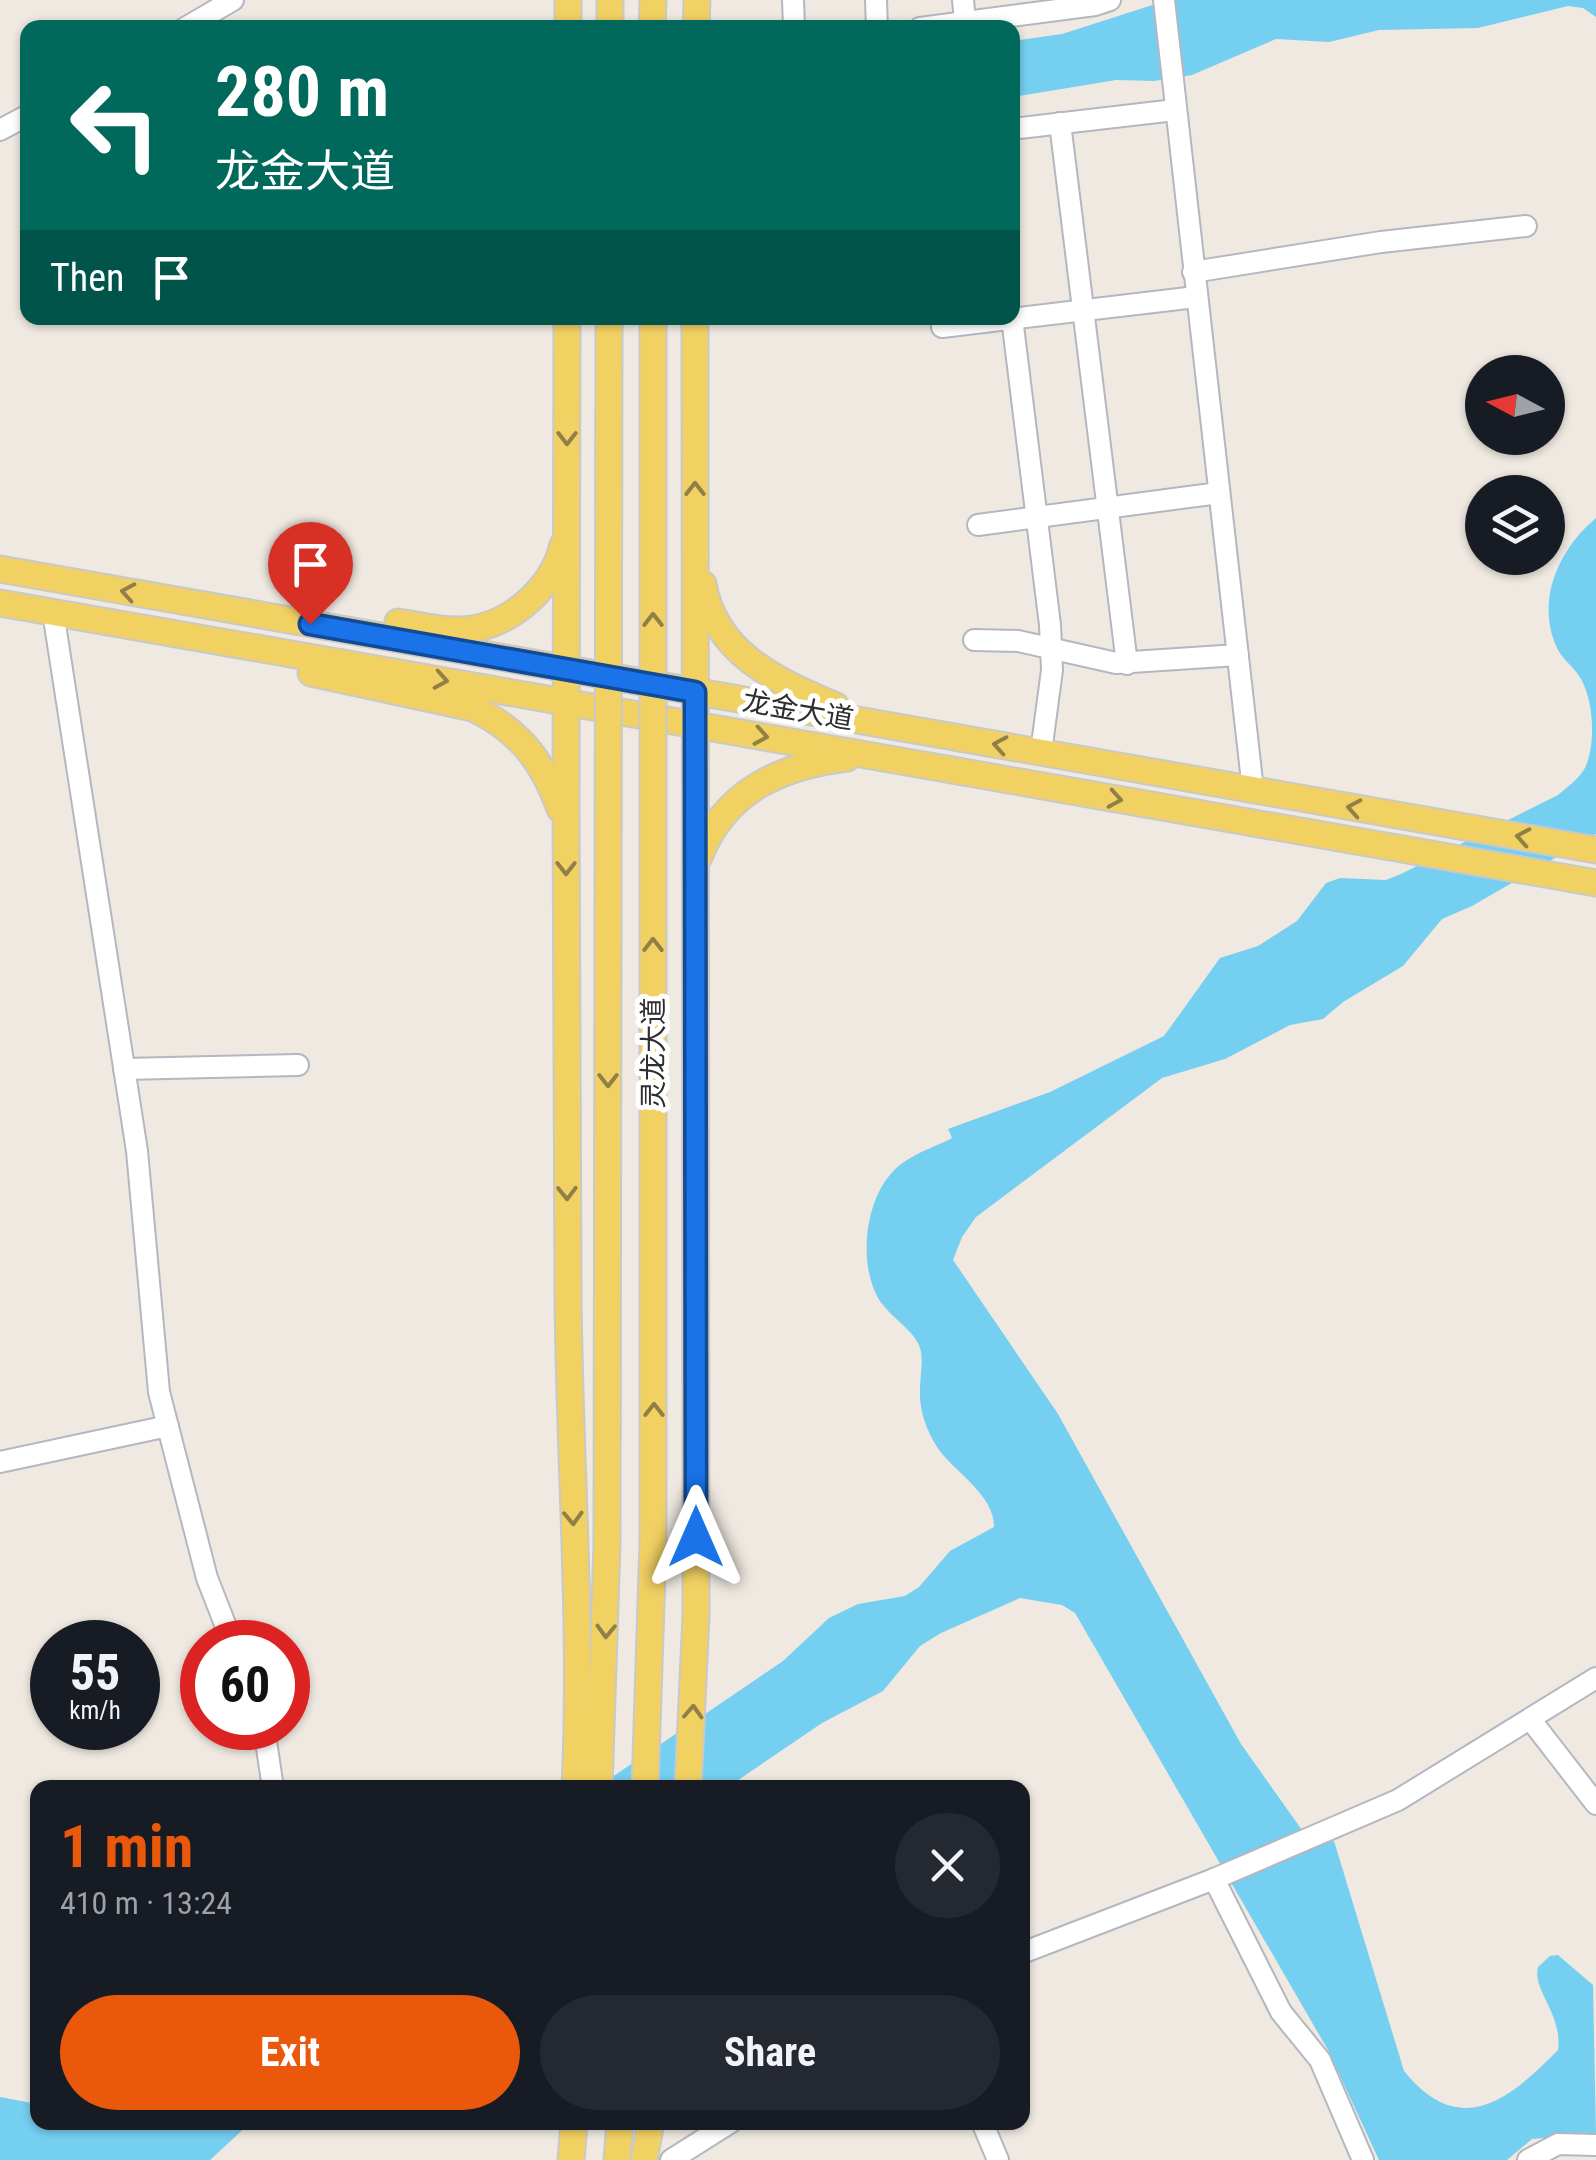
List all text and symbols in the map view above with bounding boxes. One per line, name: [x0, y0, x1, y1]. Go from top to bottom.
text: 280 m: [215, 51, 389, 133]
icon: left: [50, 60, 180, 190]
text: 龙金大道: [215, 145, 395, 198]
icon: arrive: [144, 250, 199, 305]
text: Then: [50, 256, 124, 300]
north arrow: [1465, 355, 1565, 455]
map controls: [1465, 355, 1565, 575]
one-way arrow: [556, 432, 578, 447]
button: layers: [1465, 475, 1565, 575]
one-way arrow: [684, 480, 706, 496]
pin: [268, 522, 353, 625]
icon: arrive: [283, 537, 338, 592]
one-way arrow: [120, 582, 137, 603]
one-way arrow: [642, 612, 664, 628]
one-way arrow: [433, 669, 449, 690]
street label: 龙金大道: [740, 684, 856, 736]
one-way arrow: [753, 725, 769, 746]
one-way arrow: [992, 735, 1008, 756]
one-way arrow: [1107, 788, 1124, 809]
one-way arrow: [1346, 798, 1363, 819]
one-way arrow: [1515, 827, 1531, 848]
one-way arrow: [555, 862, 577, 877]
one-way arrow: [642, 937, 664, 952]
street label: 灵龙大道: [637, 997, 670, 1109]
one-way arrow: [597, 1072, 619, 1088]
one-way arrow: [556, 1186, 577, 1202]
one-way arrow: [643, 1402, 665, 1418]
position arrow: [644, 1485, 748, 1589]
one-way arrow: [562, 1511, 583, 1527]
speed limit sign: 60: [180, 1620, 310, 1750]
one-way arrow: [595, 1624, 616, 1640]
text: 55: [70, 1644, 120, 1702]
text: km/h: [69, 1696, 121, 1725]
one-way arrow: [682, 1704, 703, 1719]
text: 1 min: [60, 1811, 193, 1882]
button: close: [895, 1813, 1000, 1918]
text: 410 m · 13:24: [60, 1884, 232, 1922]
button: Exit: [60, 1995, 520, 2110]
button: Share: [540, 1995, 1000, 2110]

